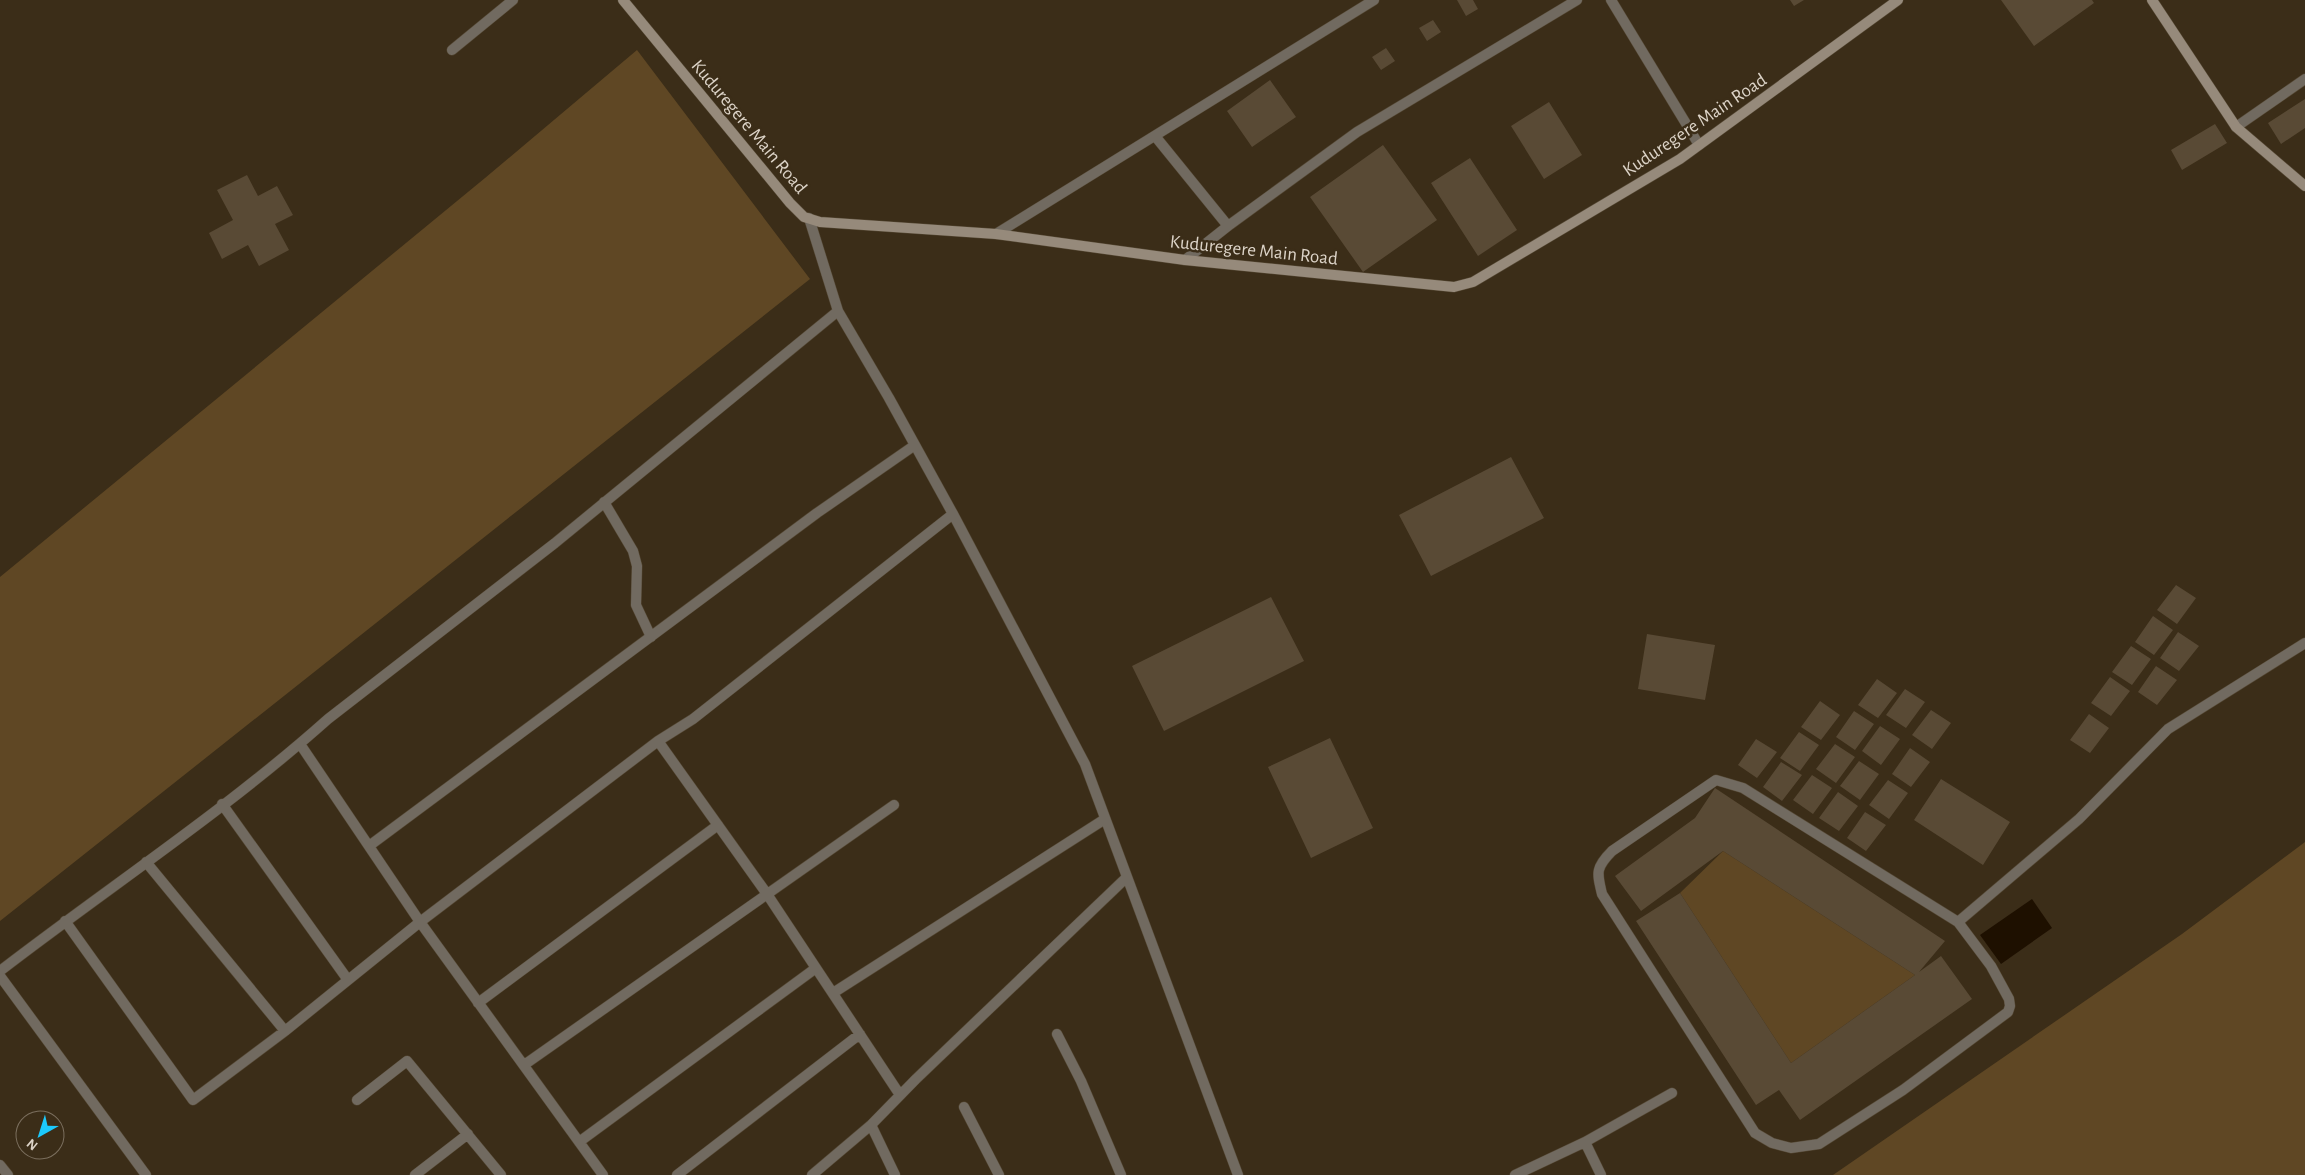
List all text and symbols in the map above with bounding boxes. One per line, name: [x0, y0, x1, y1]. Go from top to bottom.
street label: Kuduregere Main Road: [687, 56, 810, 198]
street label: Kuduregere Main Road: [1620, 70, 1770, 180]
street label: Kuduregere Main Road: [1169, 232, 1339, 269]
north arrow: [15, 1110, 65, 1160]
text: N: [24, 1136, 41, 1153]

